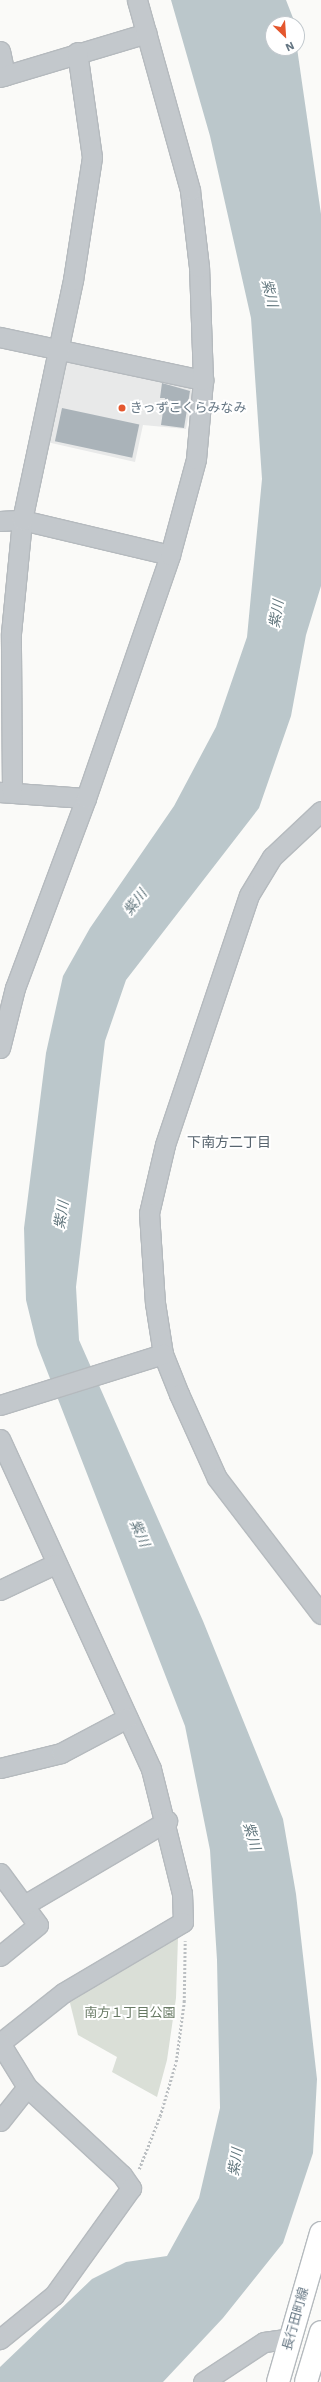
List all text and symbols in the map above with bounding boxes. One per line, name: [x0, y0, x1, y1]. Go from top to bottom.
north arrow: [265, 16, 305, 56]
text: N: [283, 39, 296, 54]
water label: 紫川: [259, 277, 281, 309]
place label: きっずこくらみなみ: [130, 400, 247, 416]
marker: きっずこくらみなみ: [117, 403, 127, 413]
water label: 紫川: [266, 599, 286, 629]
water label: 紫川: [120, 886, 150, 918]
district label: 下南方二丁目: [187, 1134, 271, 1150]
water label: 紫川: [51, 1200, 71, 1230]
water label: 紫川: [127, 1517, 153, 1549]
water label: 紫川: [240, 1820, 264, 1852]
park label: 南方１丁目公園: [85, 2005, 175, 2021]
water label: 紫川: [225, 2147, 245, 2177]
street label: 長行田町線: [280, 2286, 312, 2352]

